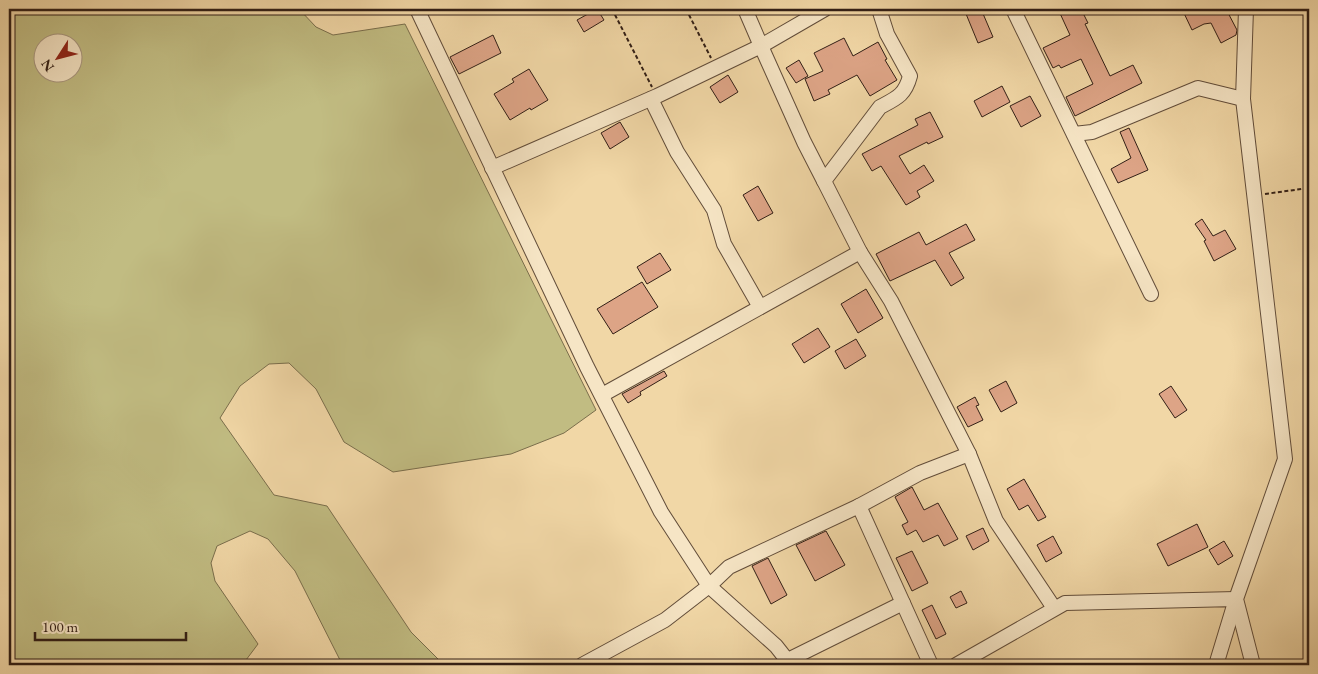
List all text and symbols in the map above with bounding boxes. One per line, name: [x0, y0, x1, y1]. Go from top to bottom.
north arrow: [32, 32, 82, 82]
text: N: [36, 55, 58, 76]
scale bar: [35, 609, 186, 641]
text: 100 m: [42, 617, 79, 636]

